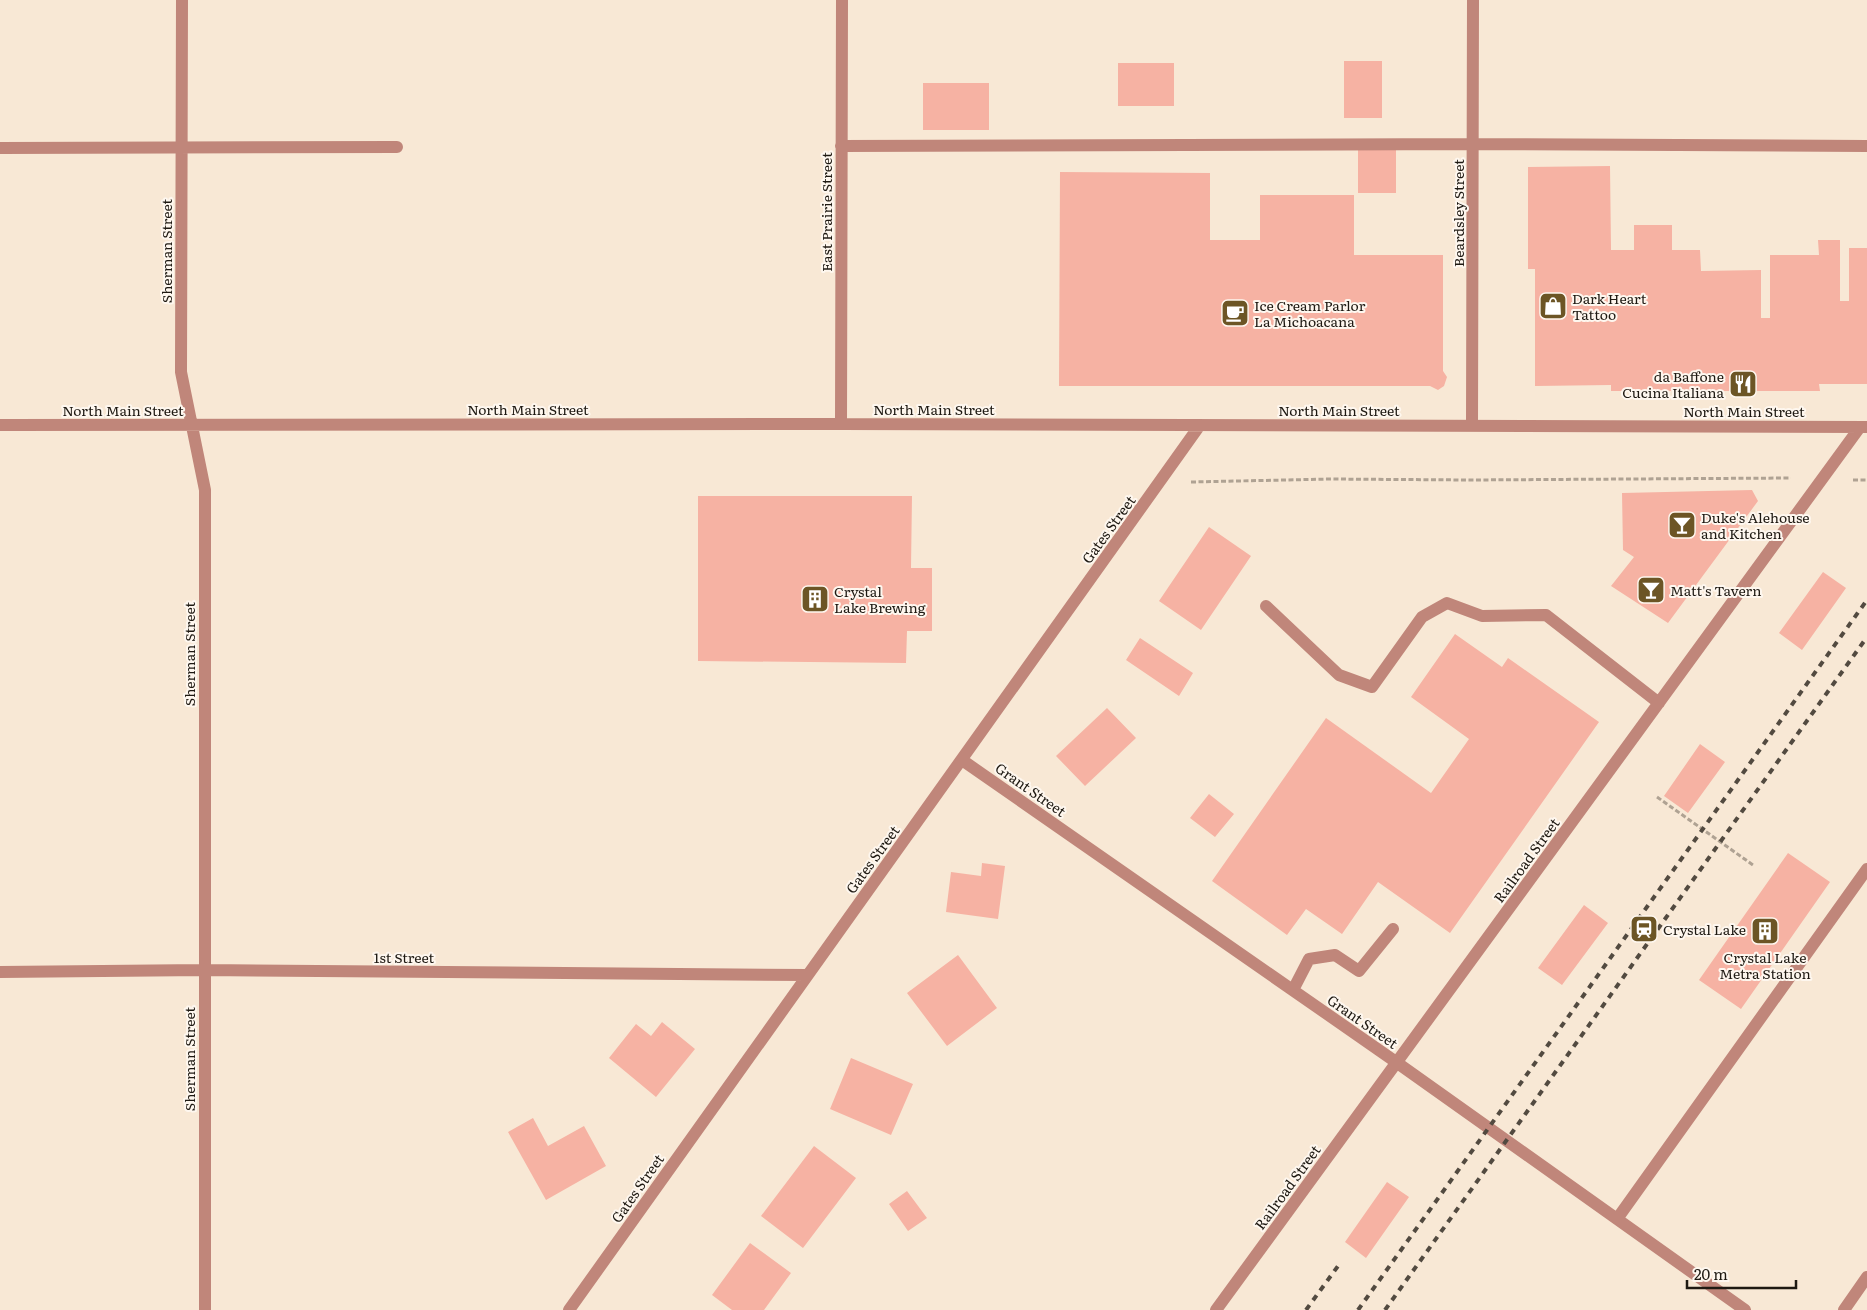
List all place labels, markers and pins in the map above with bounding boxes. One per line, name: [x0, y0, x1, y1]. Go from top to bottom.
place label: Dark Heart Tattoo: [1572, 288, 1647, 324]
shop icon: Dark Heart Tattoo: [1538, 291, 1568, 321]
place label: Ice Cream Parlor La Michoacana: [1254, 295, 1366, 331]
cafe icon: Ice Cream Parlor La Michoacana: [1220, 298, 1250, 328]
place label: da Baffone Cucina Italiana: [1622, 366, 1724, 402]
restaurant icon: da Baffone Cucina Italiana: [1728, 369, 1758, 399]
place label: Duke's Alehouse and Kitchen: [1701, 507, 1810, 543]
bar icon: Duke's Alehouse and Kitchen: [1667, 510, 1697, 540]
bar icon: Matt's Tavern: [1636, 575, 1666, 605]
place label: Matt's Tavern: [1670, 580, 1762, 600]
place label: Crystal Lake Brewing: [834, 581, 926, 617]
building icon: Crystal Lake Brewing: [800, 584, 830, 614]
station icon: Crystal Lake: [1629, 914, 1659, 944]
building icon: Crystal Lake Metra Station: [1750, 916, 1780, 946]
place label: Crystal Lake: [1663, 919, 1746, 939]
place label: Crystal Lake Metra Station: [1719, 947, 1811, 983]

